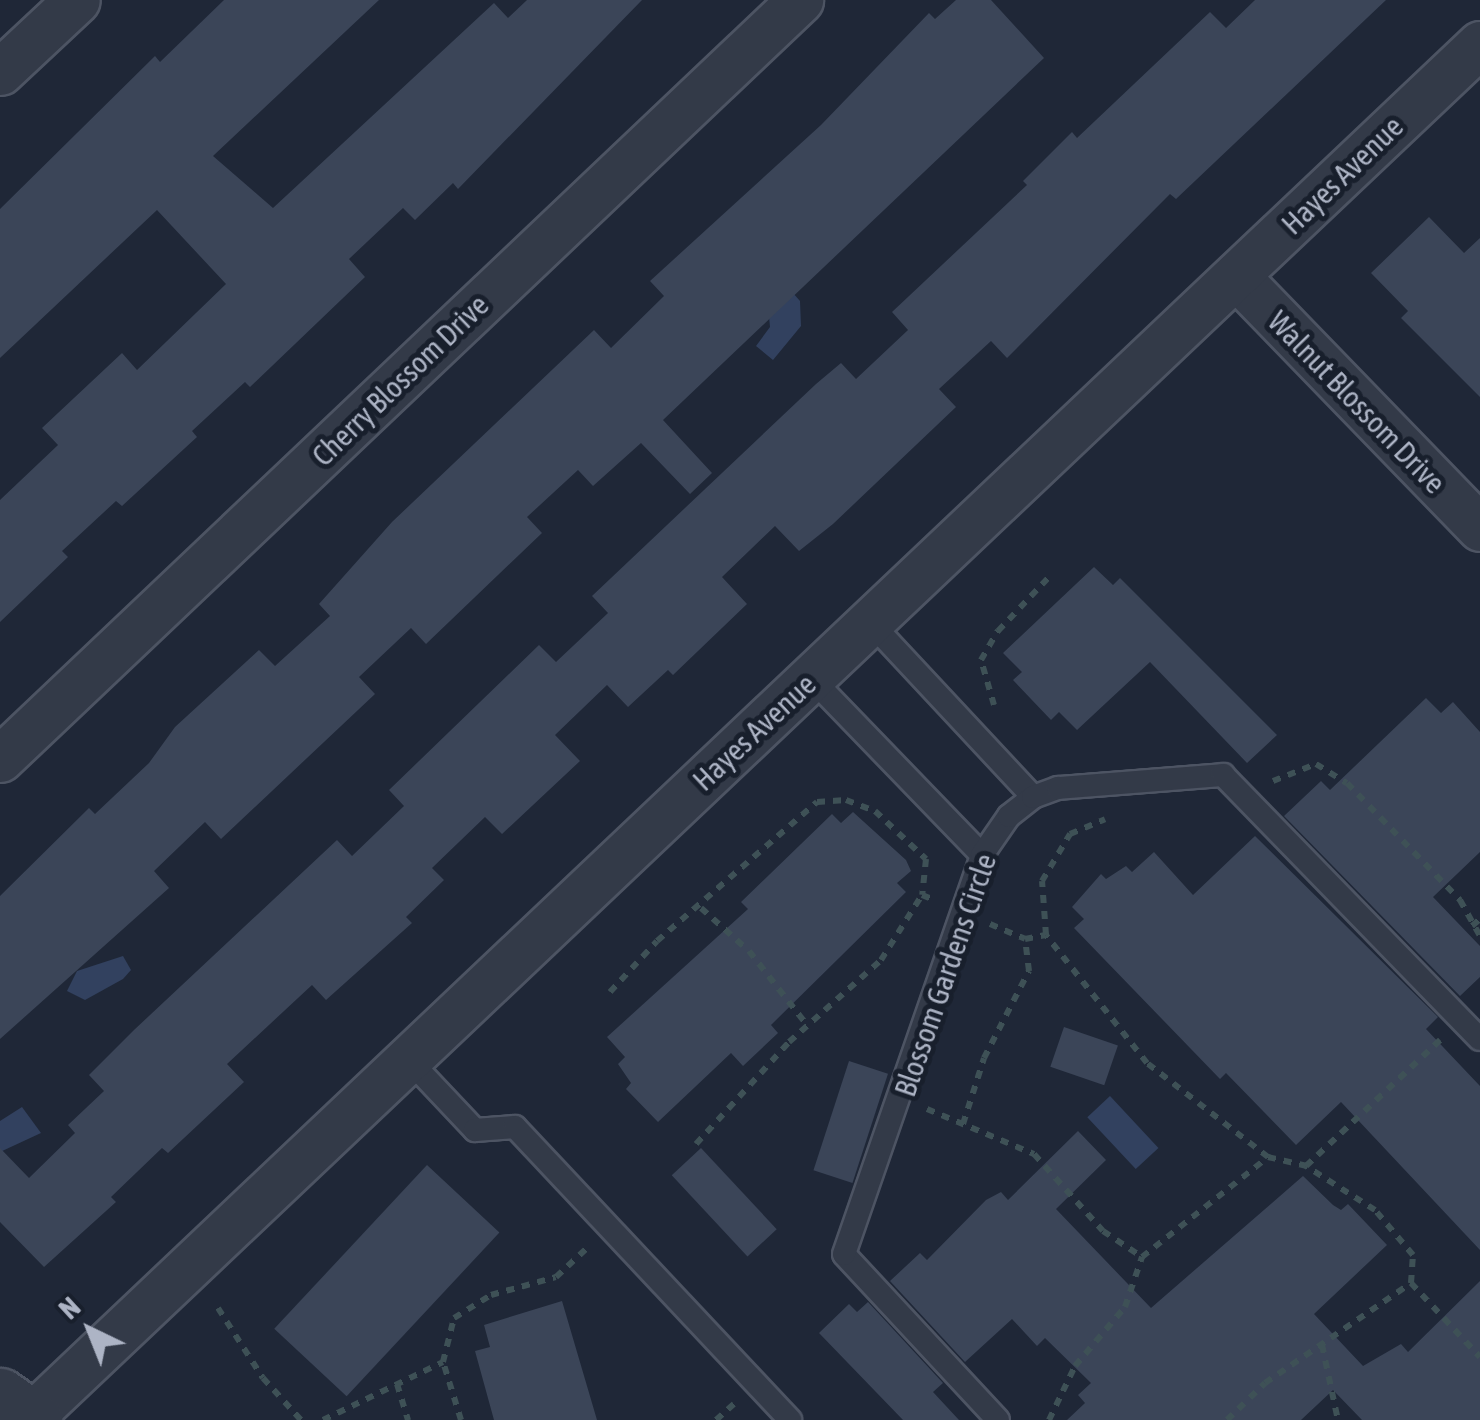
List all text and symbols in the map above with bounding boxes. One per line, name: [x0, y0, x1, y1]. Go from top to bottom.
street label: Hayes Avenue: [1274, 108, 1410, 242]
street label: Cherry Blossom Drive: [304, 287, 496, 473]
street label: Walnut Blossom Drive: [1261, 303, 1453, 501]
street label: Hayes Avenue: [685, 666, 823, 798]
street label: Blossom Gardens Circle: [887, 849, 1003, 1101]
north arrow: [40, 1280, 140, 1380]
text: N: [53, 1291, 86, 1325]

